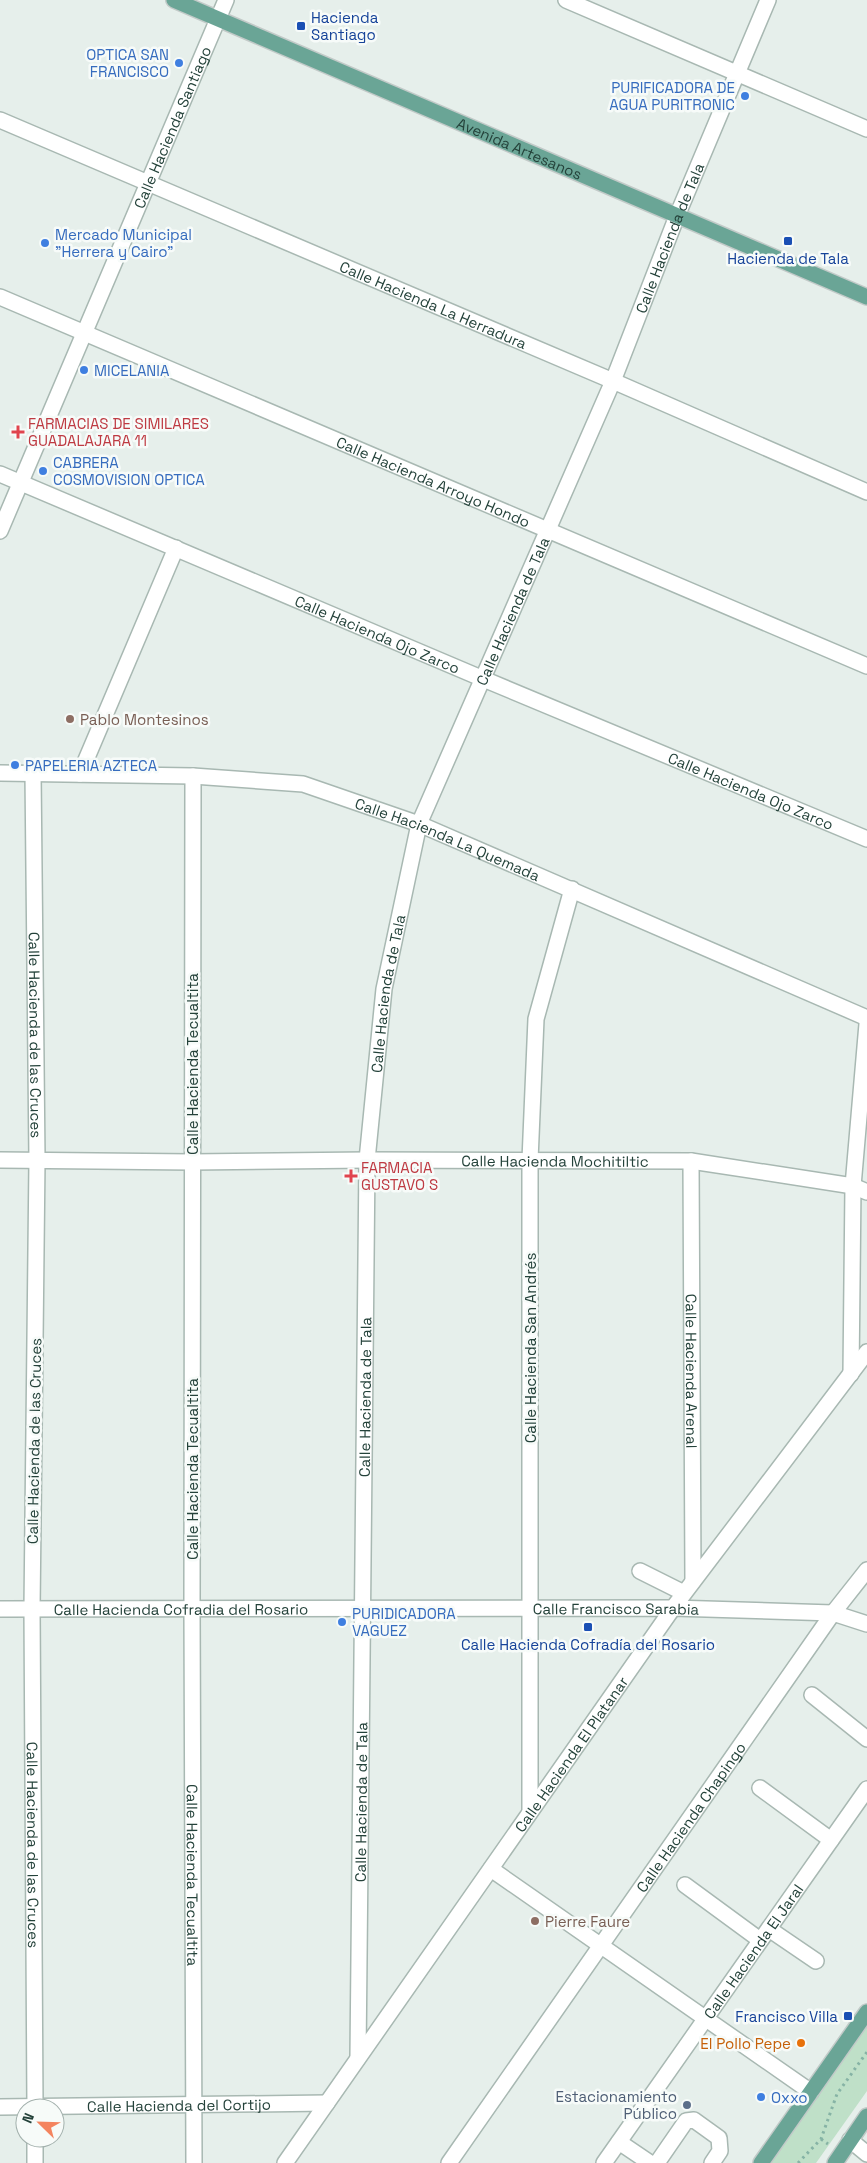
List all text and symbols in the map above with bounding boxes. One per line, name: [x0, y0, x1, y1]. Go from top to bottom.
place label: Hacienda Santiago: [311, 8, 379, 44]
marker: Hacienda Santiago: [295, 20, 307, 32]
street label: Calle Hacienda Santiago: [129, 43, 215, 211]
place label: OPTICA SAN FRANCISCO: [86, 45, 169, 81]
marker: OPTICA SAN FRANCISCO: [173, 57, 185, 69]
place label: PURIFICADORA DE AGUA PURITRONIC: [609, 78, 735, 114]
marker: PURIFICADORA DE AGUA PURITRONIC: [739, 90, 751, 102]
street label: Avenida Artesanos: [454, 113, 585, 183]
street label: Calle Hacienda de Tala: [631, 160, 708, 316]
place label: Mercado Municipal "Herrera y Cairo": [55, 225, 192, 261]
marker: Hacienda de Tala: [782, 235, 794, 247]
marker: Mercado Municipal "Herrera y Cairo": [39, 237, 51, 249]
place label: Hacienda de Tala: [727, 249, 849, 268]
street label: Calle Hacienda La Herradura: [337, 256, 530, 353]
place label: MICELANIA: [94, 361, 170, 380]
marker: MICELANIA: [78, 364, 90, 376]
place label: FARMACIAS DE SIMILARES GUADALAJARA 11: [28, 414, 209, 450]
marker: FARMACIAS DE SIMILARES GUADALAJARA 11: [12, 426, 24, 438]
street label: Calle Hacienda Arroyo Hondo: [334, 432, 533, 531]
place label: CABRERA COSMOVISION OPTICA: [53, 453, 205, 489]
marker: CABRERA COSMOVISION OPTICA: [37, 465, 49, 477]
street label: Calle Hacienda de Tala: [471, 534, 553, 688]
street label: Calle Hacienda Ojo Zarco: [292, 591, 463, 677]
place label: Pablo Montesinos: [80, 710, 209, 729]
marker: Pablo Montesinos: [64, 713, 76, 725]
street label: Calle Hacienda Ojo Zarco: [665, 748, 837, 834]
place label: PAPELERIA AZTECA: [25, 756, 158, 775]
marker: PAPELERIA AZTECA: [9, 759, 21, 771]
street label: Calle Hacienda La Quemada: [353, 793, 543, 885]
street label: Calle Hacienda de Tala: [366, 912, 409, 1073]
street label: Calle Hacienda de las Cruces: [25, 932, 46, 1138]
street label: Calle Hacienda Tecualtita: [183, 973, 202, 1155]
street label: Calle Hacienda Mochitiltic: [461, 1151, 649, 1170]
place label: FARMACIA GUSTAVO S: [361, 1158, 438, 1194]
marker: FARMACIA GUSTAVO S: [345, 1170, 357, 1182]
street label: Calle Hacienda San Andrés: [521, 1253, 540, 1443]
street label: Calle Hacienda Arenal: [682, 1294, 702, 1448]
street label: Calle Hacienda de Tala: [354, 1317, 375, 1477]
street label: Calle Hacienda de las Cruces: [23, 1338, 45, 1544]
street label: Calle Hacienda Tecualtita: [183, 1378, 202, 1560]
street label: Calle Francisco Sarabia: [533, 1598, 700, 1618]
street label: Calle Hacienda Cofradia del Rosario: [54, 1599, 308, 1618]
place label: PURIDICADORA VAGUEZ: [352, 1604, 456, 1640]
marker: PURIDICADORA VAGUEZ: [336, 1616, 348, 1628]
marker: Calle Hacienda Cofradía del Rosario: [582, 1621, 594, 1633]
place label: Calle Hacienda Cofradía del Rosario: [461, 1635, 715, 1654]
street label: Calle Hacienda El Platanar: [510, 1672, 632, 1835]
street label: Calle Hacienda de Tala: [350, 1721, 371, 1882]
street label: Calle Hacienda Chapingo: [632, 1738, 749, 1896]
street label: Calle Hacienda de las Cruces: [23, 1742, 44, 1948]
street label: Calle Hacienda Tecualtita: [183, 1784, 203, 1966]
street label: Calle Hacienda El Jaral: [699, 1880, 807, 2022]
place label: Pierre Faure: [545, 1912, 630, 1931]
marker: Pierre Faure: [529, 1915, 541, 1927]
place label: Francisco Villa: [735, 2007, 838, 2026]
marker: Francisco Villa: [842, 2010, 854, 2022]
place label: El Pollo Pepe: [700, 2034, 791, 2053]
marker: El Pollo Pepe: [795, 2037, 807, 2049]
place label: Estacionamiento Público: [555, 2087, 677, 2123]
place label: Oxxo: [771, 2088, 808, 2107]
marker: Oxxo: [755, 2091, 767, 2103]
street label: Calle Hacienda del Cortijo: [87, 2094, 271, 2115]
north arrow: [15, 2098, 65, 2148]
marker: Estacionamiento Público: [681, 2099, 693, 2111]
text: N: [18, 2110, 38, 2126]

